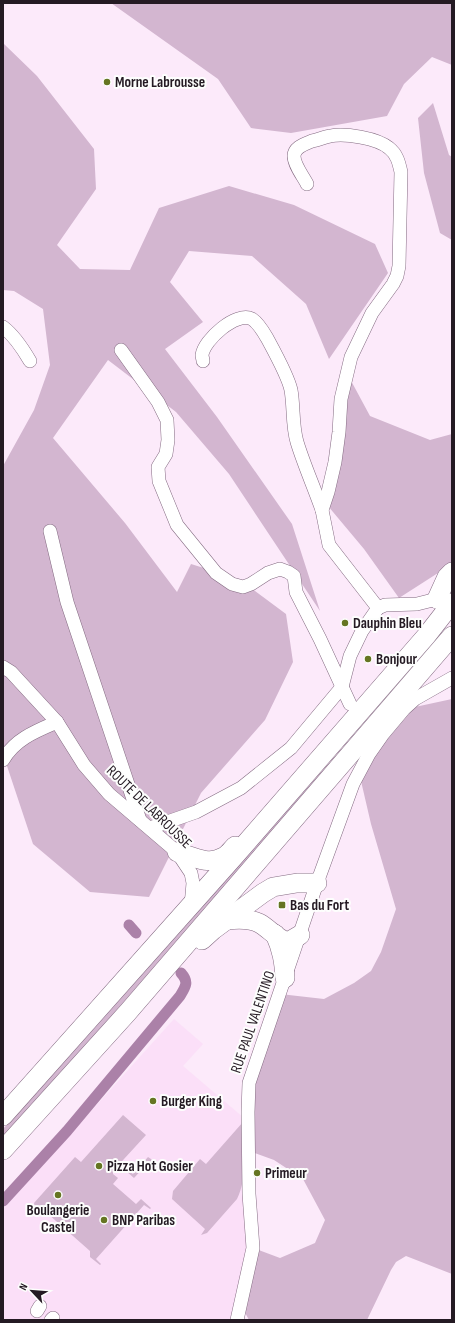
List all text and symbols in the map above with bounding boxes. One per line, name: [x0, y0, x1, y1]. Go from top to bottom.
place label: Morne Labrousse: [115, 73, 205, 92]
marker: Morne Labrousse: [102, 77, 112, 87]
place label: Dauphin Bleu: [353, 614, 422, 633]
marker: Dauphin Bleu: [340, 618, 350, 628]
place label: Bonjour: [376, 650, 417, 669]
marker: Bonjour: [363, 654, 373, 664]
street label: ROUTE DE LABROUSSE: [102, 761, 196, 853]
place label: Bas du Fort: [290, 896, 349, 915]
marker: Bas du Fort: [277, 900, 287, 910]
street label: RUE PAUL VALENTINO: [227, 968, 279, 1076]
place label: Burger King: [161, 1092, 223, 1111]
marker: Burger King: [148, 1096, 158, 1106]
place label: Pizza Hot Gosier: [107, 1157, 193, 1176]
marker: Pizza Hot Gosier: [94, 1161, 104, 1171]
place label: Primeur: [265, 1164, 307, 1183]
marker: Primeur: [252, 1168, 262, 1178]
marker: Boulangerie Castel: [53, 1190, 63, 1200]
place label: Boulangerie Castel: [27, 1201, 89, 1237]
place label: BNP Paribas: [112, 1211, 175, 1230]
marker: BNP Paribas: [99, 1215, 109, 1225]
north arrow: [12, 1271, 52, 1311]
text: N: [16, 1281, 31, 1292]

